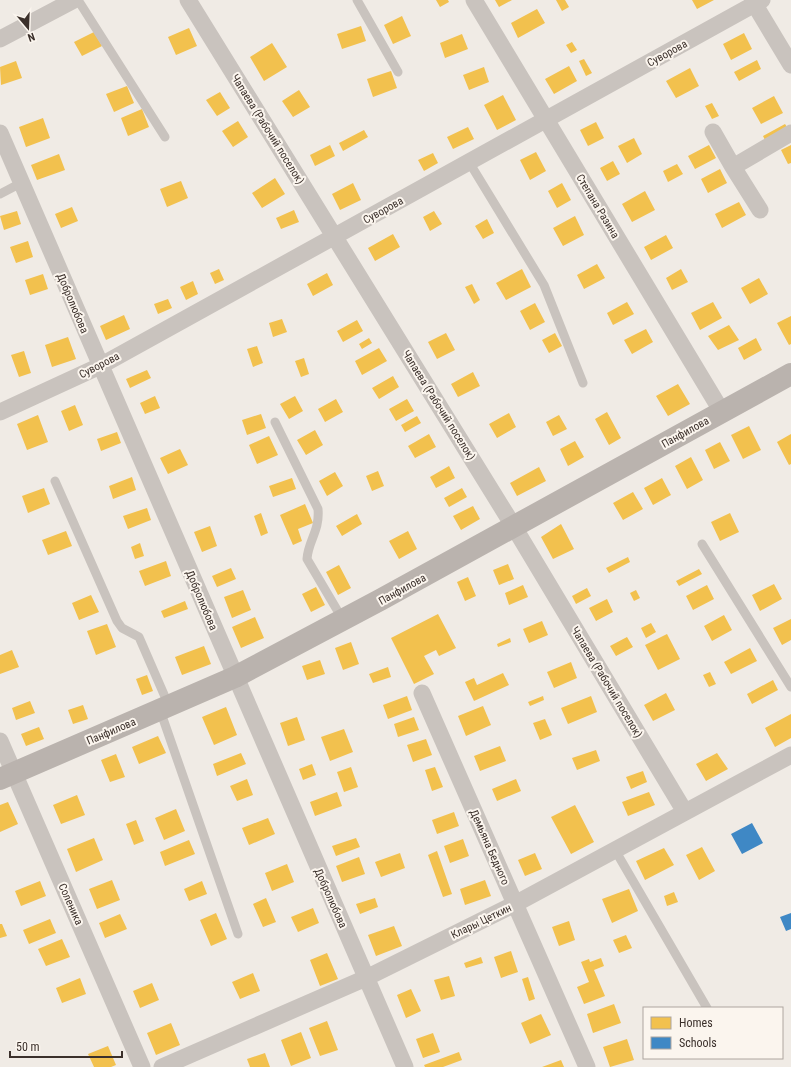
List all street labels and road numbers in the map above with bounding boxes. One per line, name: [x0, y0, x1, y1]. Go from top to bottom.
street label: Суворова: [645, 37, 689, 70]
street label: Чапаева (Рабочий поселок): [228, 72, 307, 187]
street label: Степана Разина: [573, 172, 622, 241]
street label: Суворова: [361, 194, 405, 227]
street label: Добролюбова: [54, 271, 91, 335]
street label: Чапаева (Рабочий поселок): [399, 348, 478, 463]
street label: Суворова: [77, 350, 122, 381]
street label: Панфилова: [659, 414, 711, 451]
street label: Добролюбова: [183, 568, 220, 632]
street label: Панфилова: [376, 571, 428, 608]
street label: Чапаева (Рабочий поселок): [568, 624, 645, 740]
street label: Панфилова: [85, 715, 138, 748]
street label: Демьяна Бедного: [467, 807, 512, 887]
street label: Добролюбова: [312, 866, 349, 930]
street label: Соленика: [56, 881, 85, 927]
street label: Клары Цеткин: [449, 901, 514, 942]

